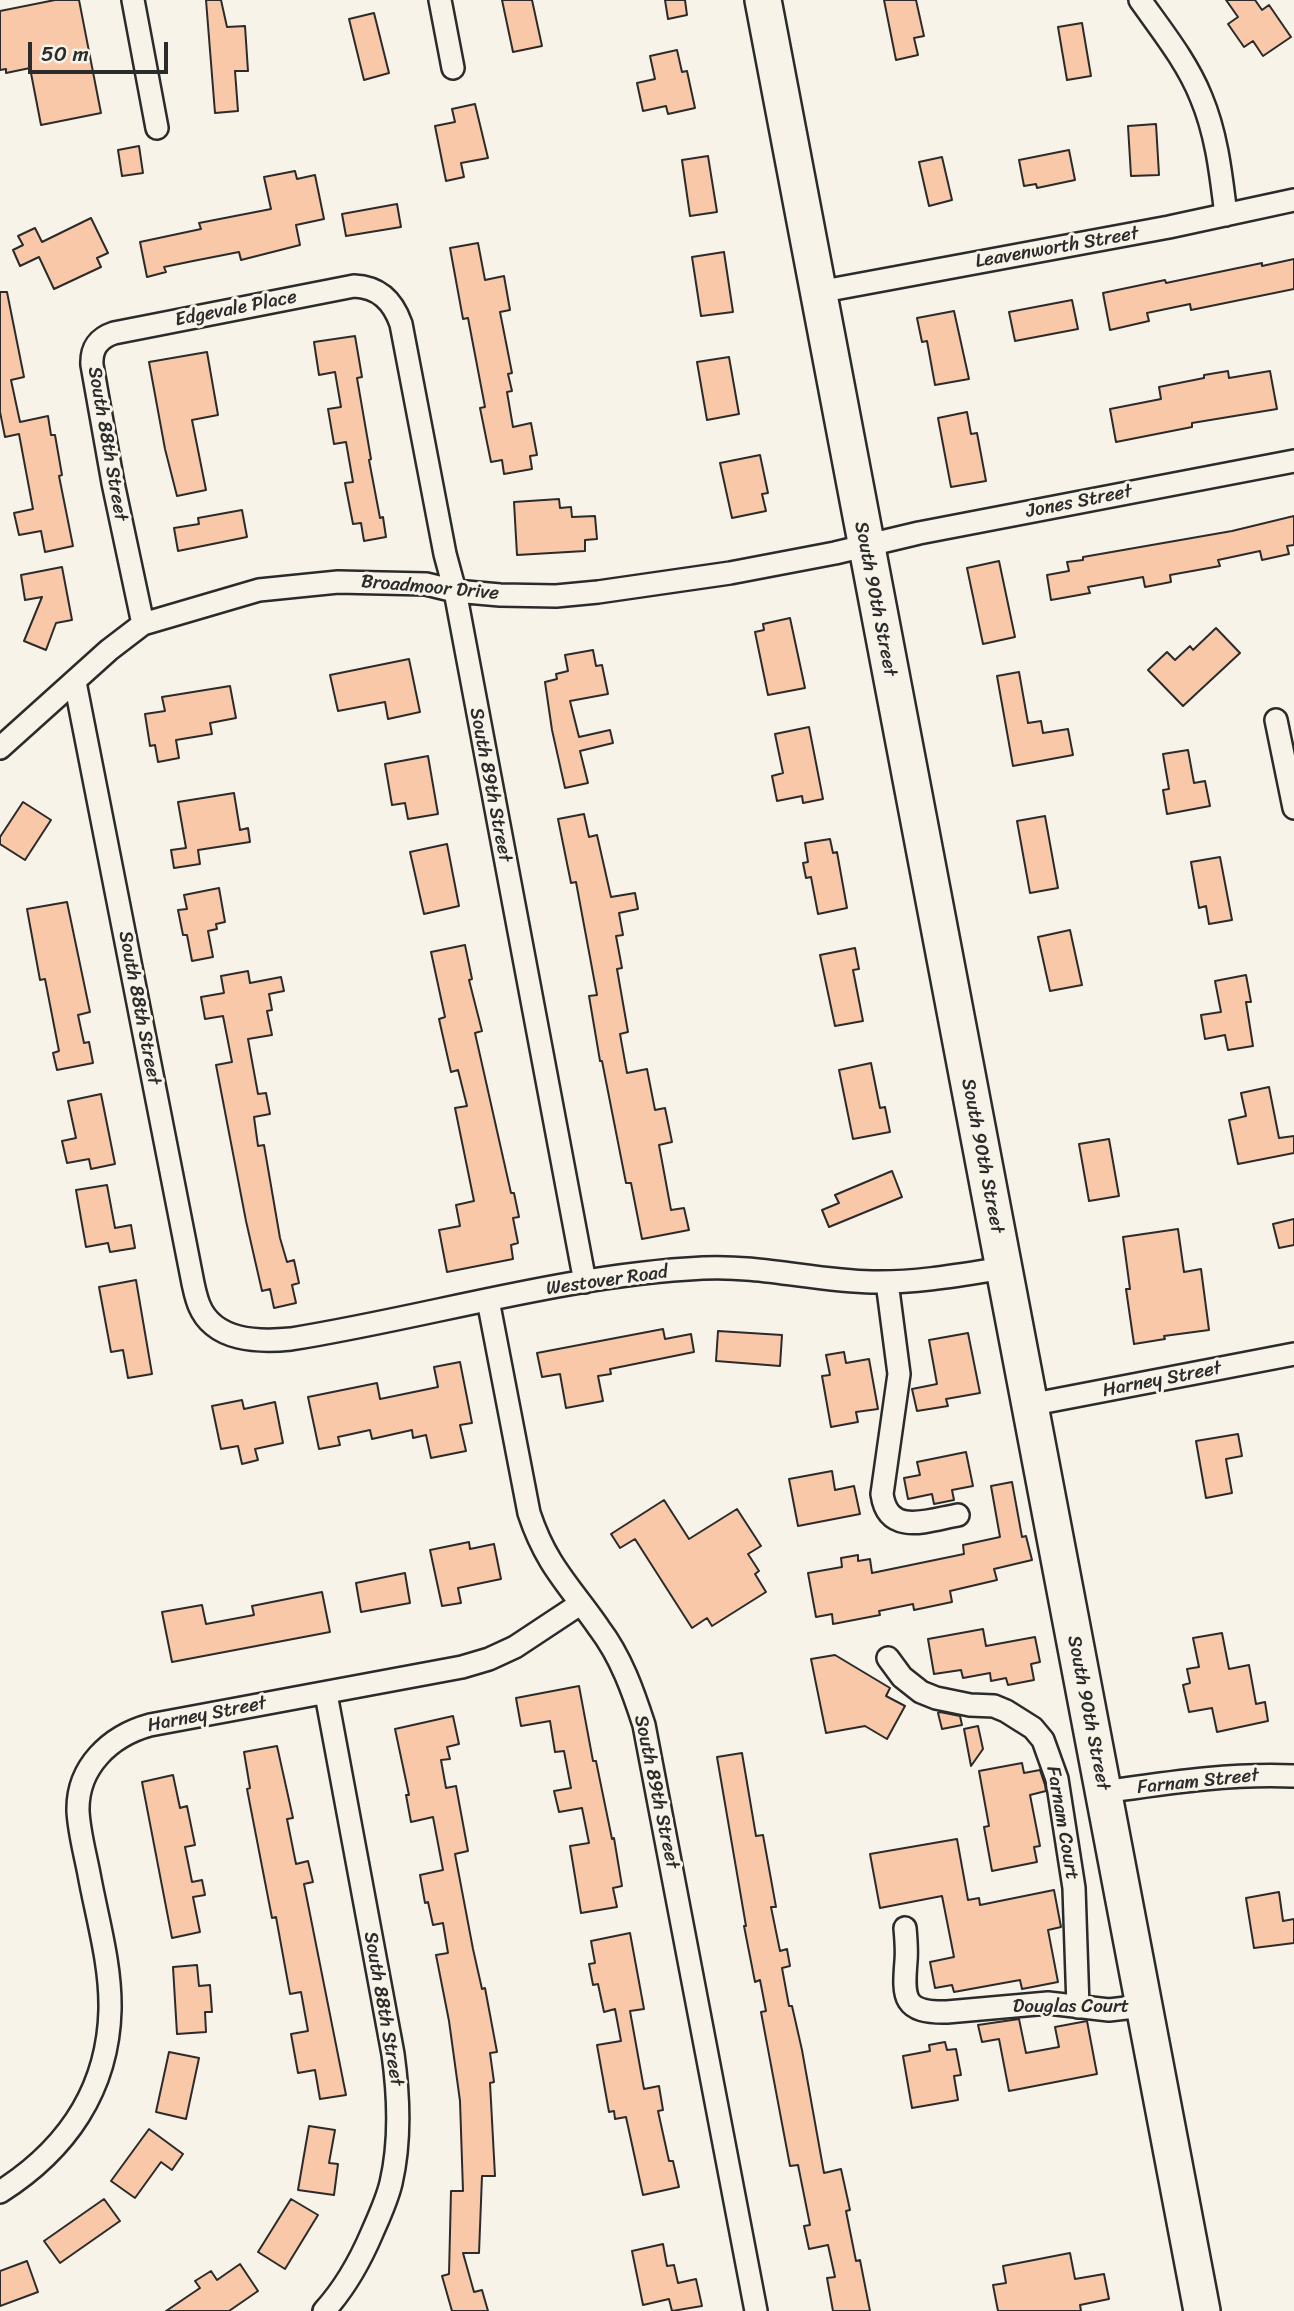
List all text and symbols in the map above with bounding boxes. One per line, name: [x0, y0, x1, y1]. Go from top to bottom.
scale bar: [32, 28, 172, 72]
text: 50 m: [41, 35, 89, 73]
street label: Leavenworth Street: [974, 222, 1140, 274]
street label: Edgevale Place: [173, 286, 299, 332]
street label: South 88th Street: [82, 365, 132, 523]
street label: Jones Street: [1024, 481, 1134, 523]
street label: South 90th Street: [849, 520, 901, 678]
street label: Broadmoor Drive: [360, 571, 500, 605]
street label: South 89th Street: [464, 706, 516, 864]
street label: South 88th Street: [113, 929, 165, 1087]
street label: South 90th Street: [956, 1077, 1008, 1235]
street label: Westover Road: [545, 1261, 669, 1301]
street label: Harney Street: [1101, 1357, 1223, 1403]
street label: South 90th Street: [1062, 1634, 1114, 1792]
street label: Harney Street: [146, 1692, 268, 1738]
street label: South 89th Street: [629, 1713, 683, 1871]
street label: Farnam Street: [1136, 1764, 1260, 1800]
street label: Farnam Court: [1041, 1765, 1083, 1881]
street label: South 88th Street: [358, 1930, 408, 2088]
street label: Douglas Court: [1013, 1996, 1129, 2018]

